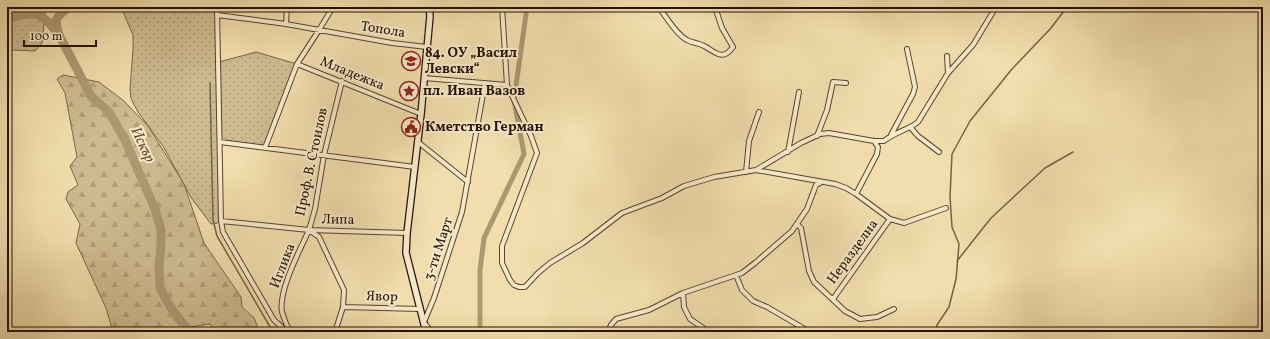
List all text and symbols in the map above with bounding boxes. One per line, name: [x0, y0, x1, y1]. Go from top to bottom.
street label: Топола: [359, 17, 407, 43]
scale bar: [24, 22, 96, 48]
text: 100 m: [30, 29, 63, 45]
place label: 84. ОУ „Васил Левски“: [425, 44, 517, 79]
school or university icon: 84. ОУ „Васил Левски“: [400, 50, 422, 72]
street label: Младежка: [317, 52, 387, 96]
place icon: пл. Иван Вазов: [398, 80, 420, 102]
place label: пл. Иван Вазов: [423, 82, 525, 101]
street label: Проф. В. Стоилов: [291, 106, 333, 218]
public building icon: Кметство Герман: [400, 116, 422, 138]
place label: Кметство Герман: [425, 118, 544, 137]
water label: Искър: [125, 124, 159, 166]
street label: Липа: [321, 210, 355, 230]
street label: 3-ти Март: [420, 215, 458, 283]
street label: Неразделна: [823, 216, 883, 288]
street label: Иглика: [266, 241, 300, 291]
street label: Явор: [366, 287, 398, 307]

